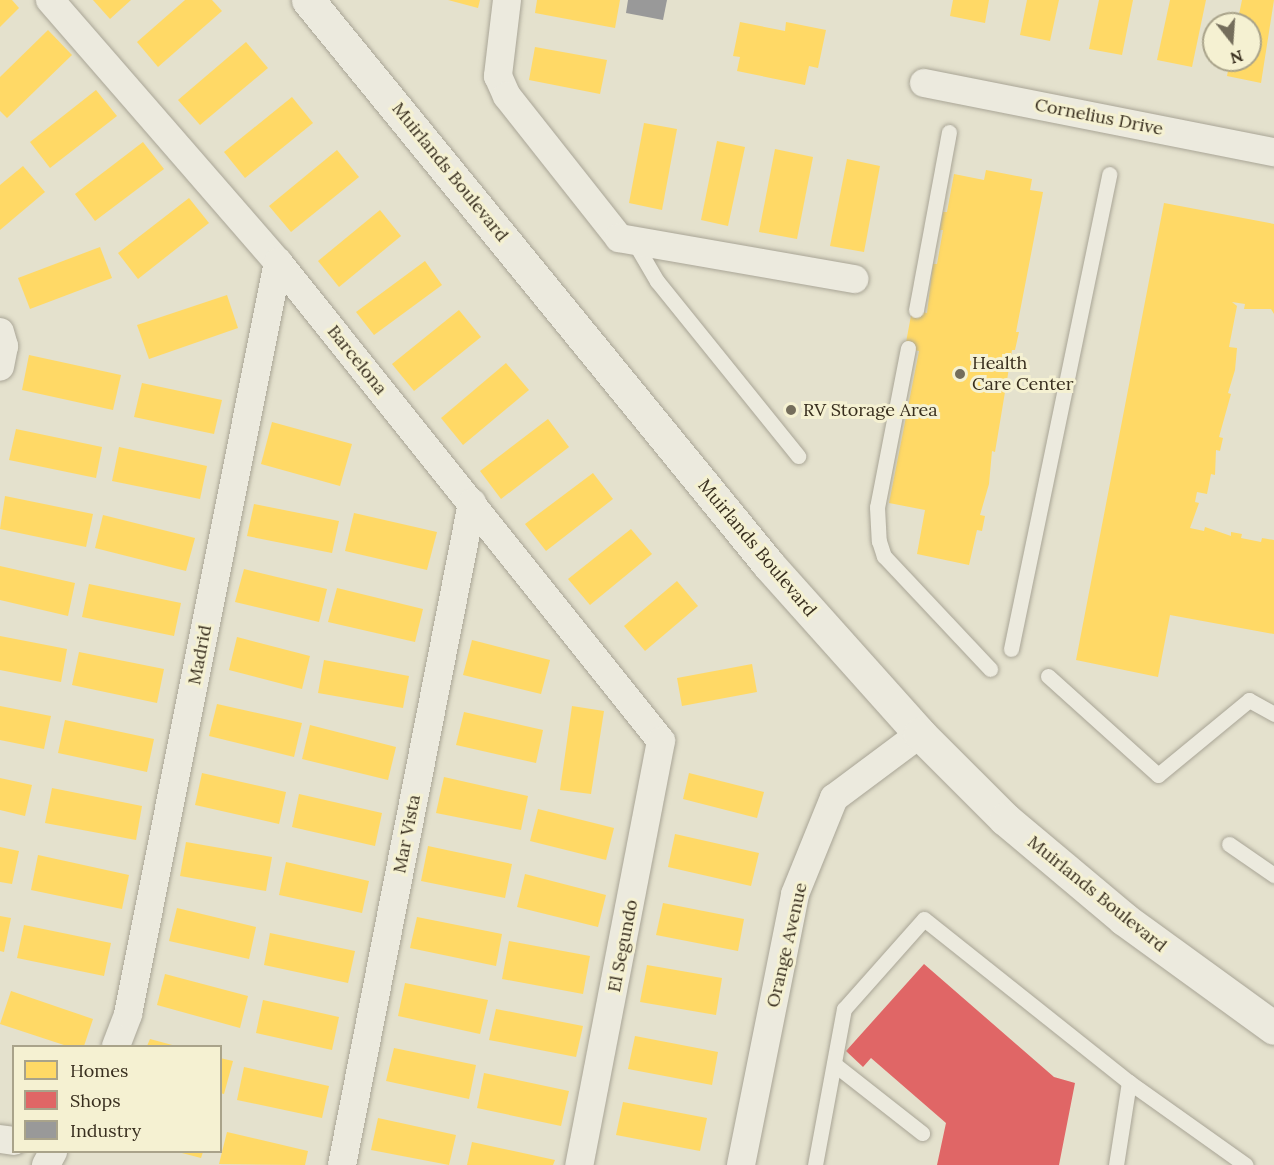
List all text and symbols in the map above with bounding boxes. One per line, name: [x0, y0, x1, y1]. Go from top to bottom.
north arrow: [1202, 12, 1262, 72]
text: N: [1228, 46, 1246, 69]
street label: Cornelius Drive: [1033, 94, 1165, 140]
street label: Muirlands Boulevard: [387, 98, 513, 246]
street label: Barcelona: [322, 321, 392, 399]
place label: Health Care Center: [972, 353, 1074, 395]
marker: Health Care Center: [953, 367, 967, 381]
place label: RV Storage Area: [803, 399, 938, 421]
marker: RV Storage Area: [784, 403, 798, 417]
street label: Muirlands Boulevard: [693, 475, 821, 621]
street label: Madrid: [184, 623, 216, 687]
street label: Mar Vista: [389, 793, 425, 875]
street label: Muirlands Boulevard: [1023, 831, 1171, 957]
street label: Orange Avenue: [762, 880, 812, 1010]
street label: El Segundo: [603, 898, 643, 994]
legend: [12, 1045, 222, 1153]
text: Homes: [70, 1059, 128, 1082]
text: Shops: [70, 1089, 121, 1112]
text: Industry: [70, 1119, 141, 1142]

